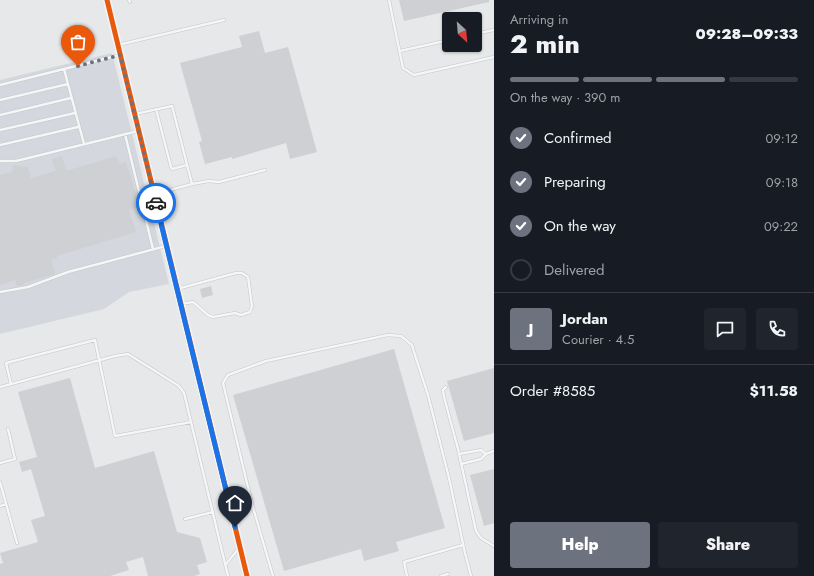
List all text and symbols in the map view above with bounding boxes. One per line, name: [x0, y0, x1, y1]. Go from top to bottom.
text: Arriving in: [510, 10, 568, 29]
north arrow: [442, 12, 482, 52]
map controls: [442, 12, 482, 52]
text: 09:28–09:33: [696, 23, 798, 45]
pin: [61, 25, 95, 66]
text: 2 min: [510, 25, 580, 63]
icon: bag: [67, 31, 89, 53]
text: On the way · 390 m: [510, 88, 620, 107]
icon: check: [510, 127, 532, 149]
text: Confirmed: [544, 127, 612, 149]
text: 09:12: [766, 129, 798, 148]
icon: check: [510, 171, 532, 193]
text: Preparing: [544, 171, 606, 193]
text: 09:18: [766, 173, 798, 192]
courier: [136, 183, 176, 223]
icon: car: [145, 192, 167, 214]
icon: check: [510, 215, 532, 237]
text: On the way: [544, 215, 616, 237]
text: 09:22: [764, 217, 798, 236]
text: Delivered: [544, 259, 605, 281]
text: Jordan: [562, 308, 608, 330]
button: chat: [704, 308, 746, 350]
button: phone: [756, 308, 798, 350]
text: J: [529, 318, 533, 340]
text: Courier · 4.5: [562, 330, 634, 349]
text: Order #8585: [510, 380, 595, 402]
text: $11.58: [749, 380, 798, 402]
pin: [218, 486, 252, 527]
icon: home: [224, 492, 246, 514]
button: Help: [510, 522, 650, 568]
button: Share: [658, 522, 798, 568]

